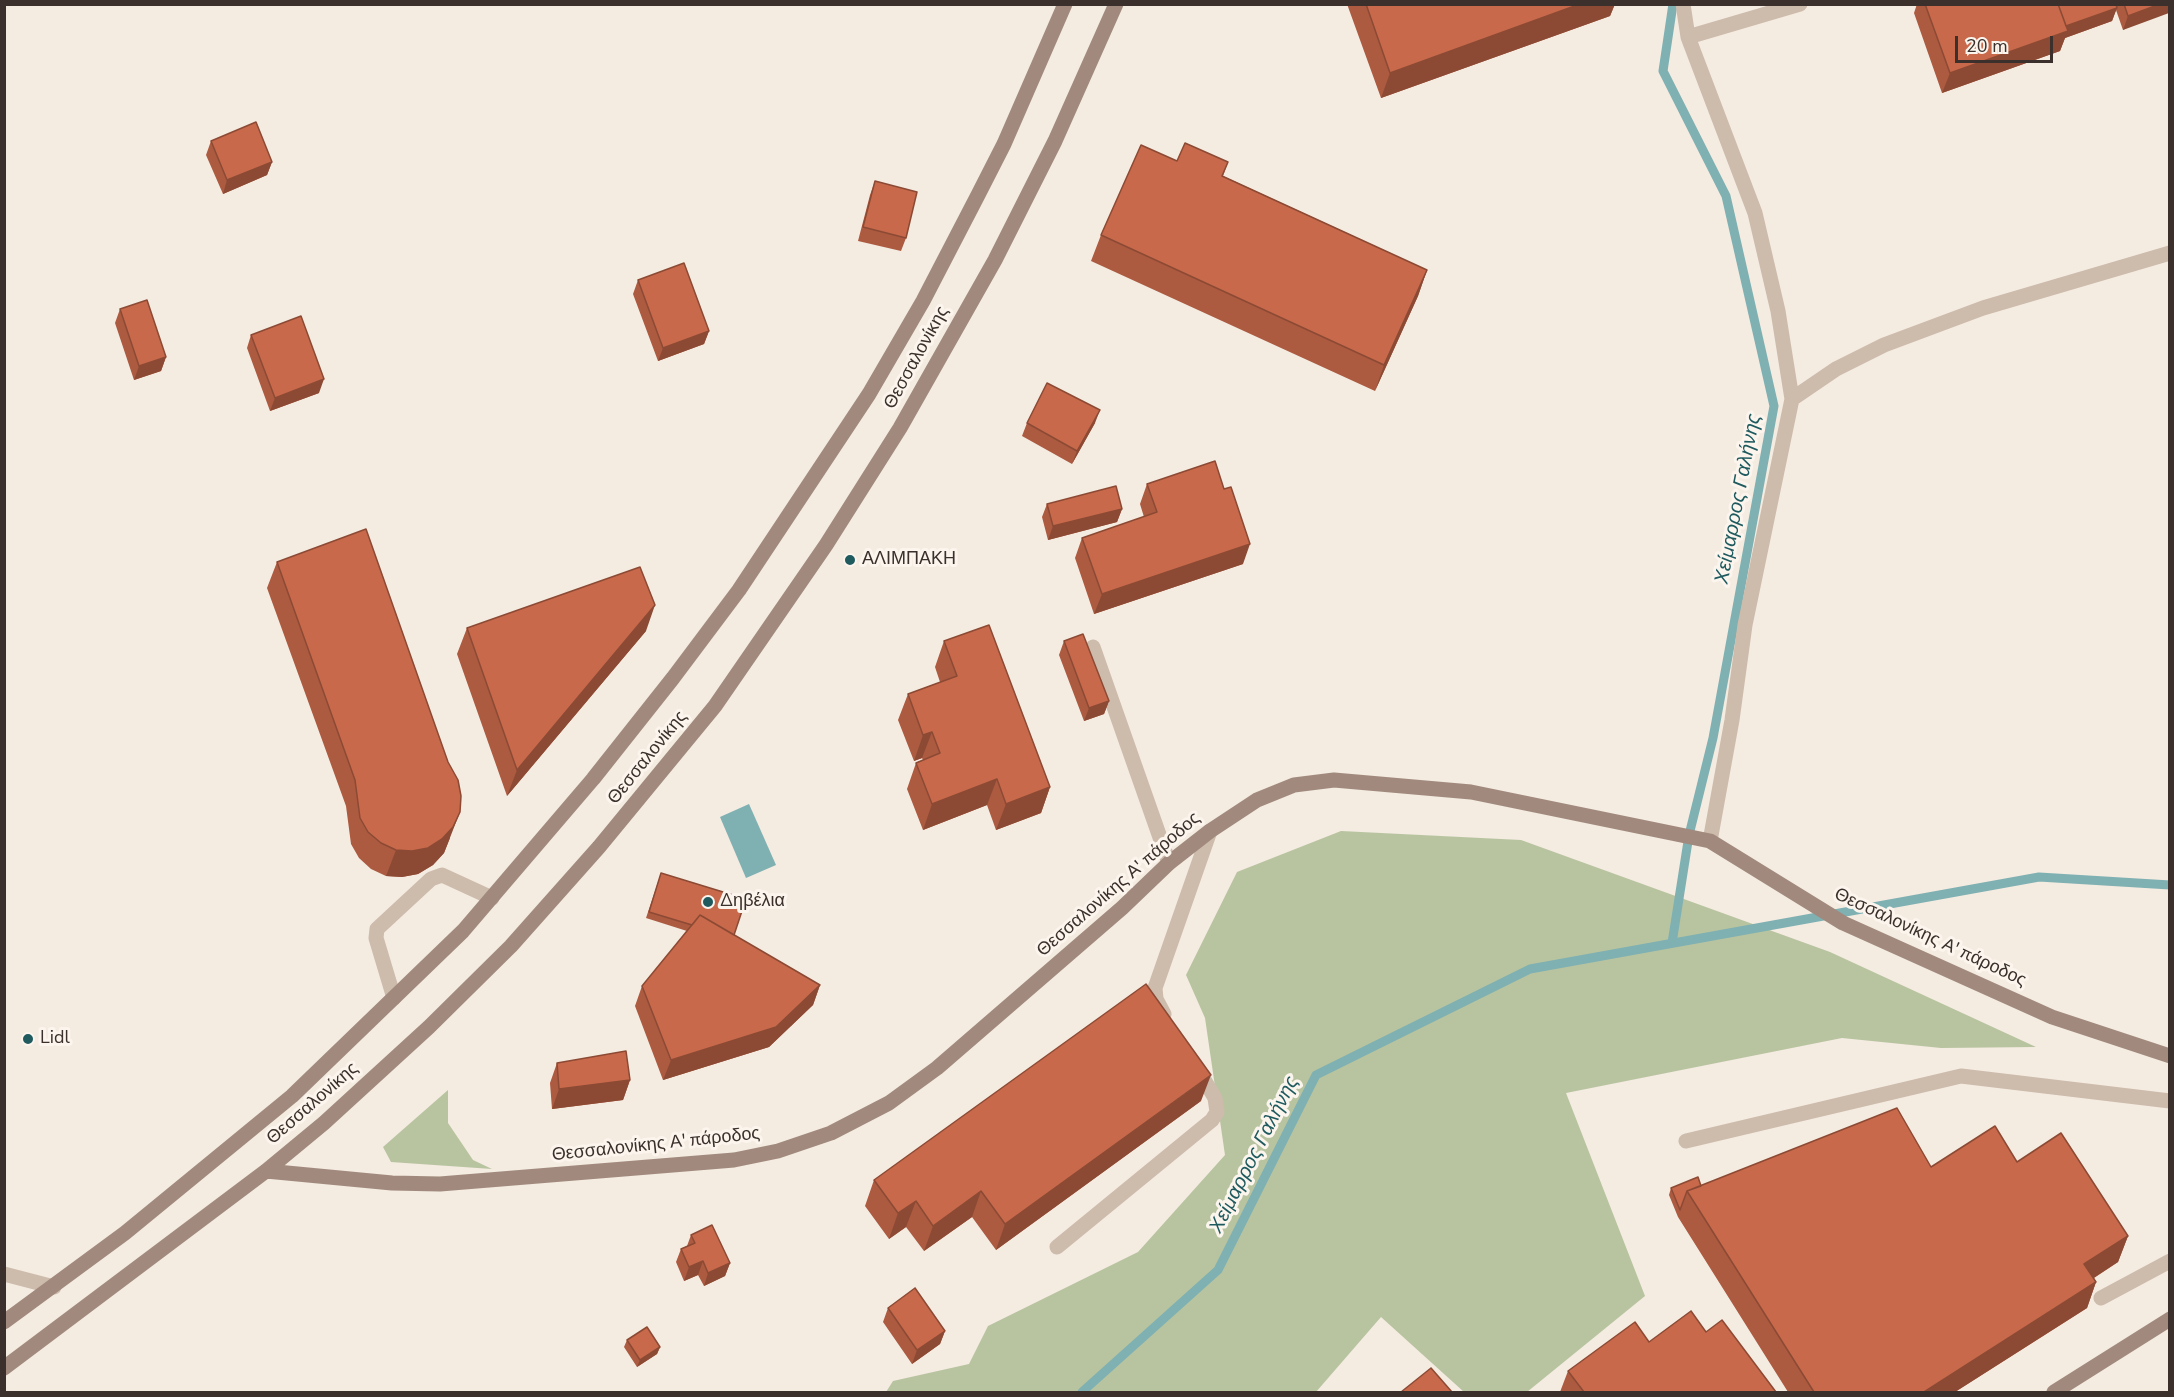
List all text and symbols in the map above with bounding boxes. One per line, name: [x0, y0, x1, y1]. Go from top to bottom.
scale bar: [1958, 24, 2056, 62]
text: 20 m: [1966, 34, 2008, 58]
street label: Θεσσαλονίκης: [880, 303, 954, 413]
water label: Χείμαρρος Γαλήνης: [1711, 412, 1767, 586]
place label: ΑΛΙΜΠΑΚΗ: [862, 549, 956, 571]
marker: ΑΛΙΜΠΑΚΗ: [843, 553, 857, 567]
street label: Θεσσαλονίκης: [604, 707, 692, 809]
street label: Θεσσαλονίκης Α' πάροδος: [1033, 808, 1205, 962]
street label: Θεσσαλονίκης Α' πάροδος: [1831, 884, 2029, 992]
place label: Δηβέλια: [720, 891, 785, 913]
marker: Δηβέλια: [701, 895, 715, 909]
place label: Lidl: [40, 1028, 70, 1050]
marker: Lidl: [21, 1032, 35, 1046]
street label: Θεσσαλονίκης: [263, 1058, 363, 1150]
water label: Χείμαρρος Γαλήνης: [1205, 1073, 1305, 1237]
street label: Θεσσαλονίκης Α' πάροδος: [551, 1123, 761, 1167]

